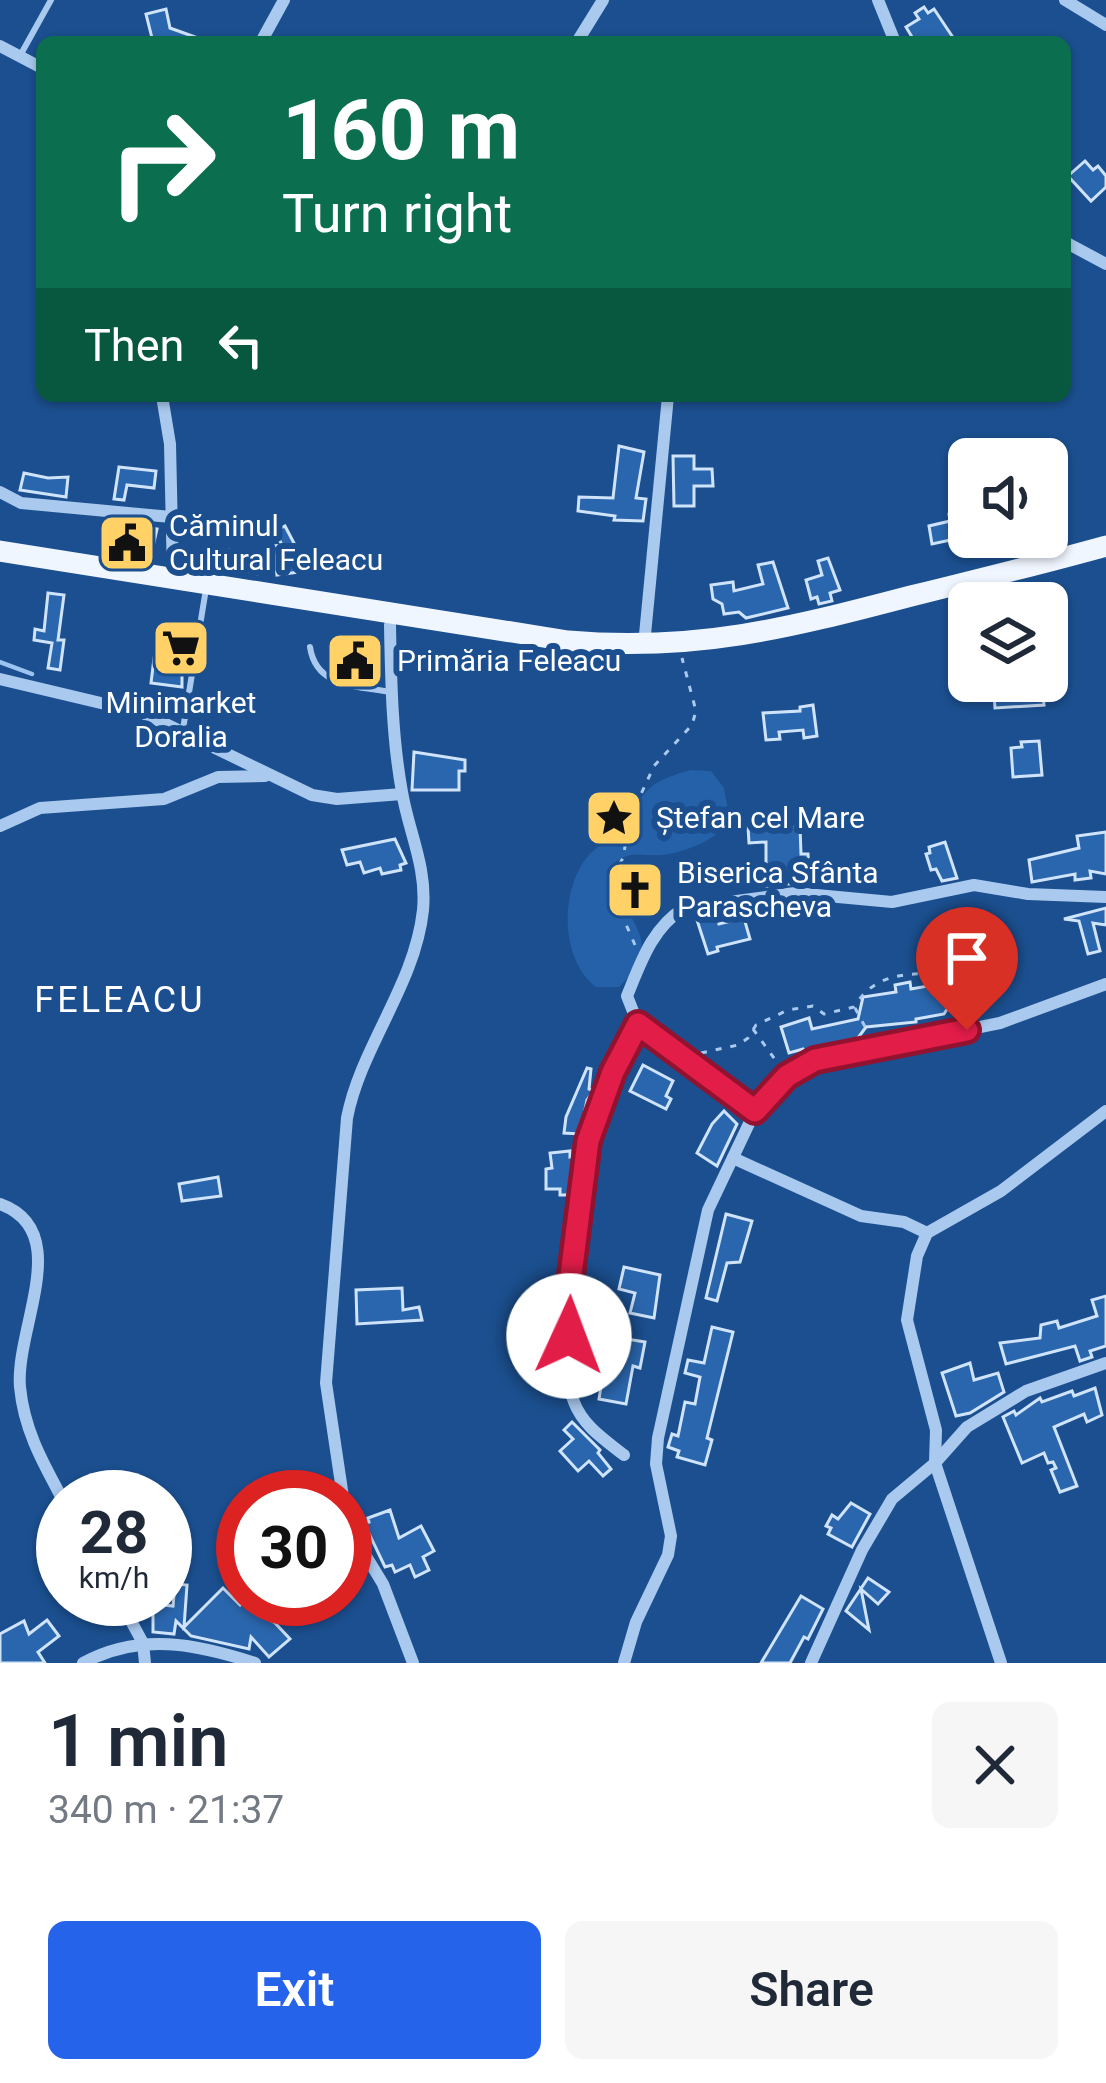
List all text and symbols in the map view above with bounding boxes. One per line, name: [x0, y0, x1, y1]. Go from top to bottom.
text: 160 m: [282, 81, 520, 180]
icon: right: [84, 84, 240, 240]
text: Turn right: [282, 182, 512, 245]
icon: left: [208, 312, 274, 378]
text: Then: [84, 319, 184, 372]
map controls: [948, 438, 1068, 702]
button: sound: [948, 438, 1068, 558]
place label: Căminul Cultural Feleacu: [169, 508, 383, 577]
public building icon: Căminul Cultural Feleacu: [96, 512, 158, 574]
button: layers: [948, 582, 1068, 702]
supermarket icon: Minimarket Doralia: [150, 617, 212, 679]
public building icon: Primăria Feleacu: [324, 630, 386, 692]
place label: Primăria Feleacu: [397, 643, 621, 678]
place label: Minimarket Doralia: [106, 685, 256, 754]
place icon: Ștefan cel Mare: [583, 787, 645, 849]
place label: Ștefan cel Mare: [656, 800, 865, 836]
place label: Biserica Sfânta Parascheva: [677, 855, 879, 924]
church icon: Biserica Sfânta Parascheva: [604, 859, 666, 921]
pin: [916, 907, 1018, 1030]
icon: arrive: [934, 925, 1000, 991]
district label: FELEACU: [34, 979, 206, 1021]
position arrow: [506, 1273, 632, 1399]
speed limit sign: 30: [216, 1470, 372, 1626]
text: 28: [80, 1497, 148, 1568]
text: km/h: [79, 1560, 149, 1595]
text: 1 min: [48, 1699, 229, 1784]
button: close: [932, 1702, 1058, 1828]
text: 340 m · 21:37: [48, 1787, 284, 1833]
button: Exit: [48, 1921, 541, 2059]
button: Share: [565, 1921, 1058, 2059]

